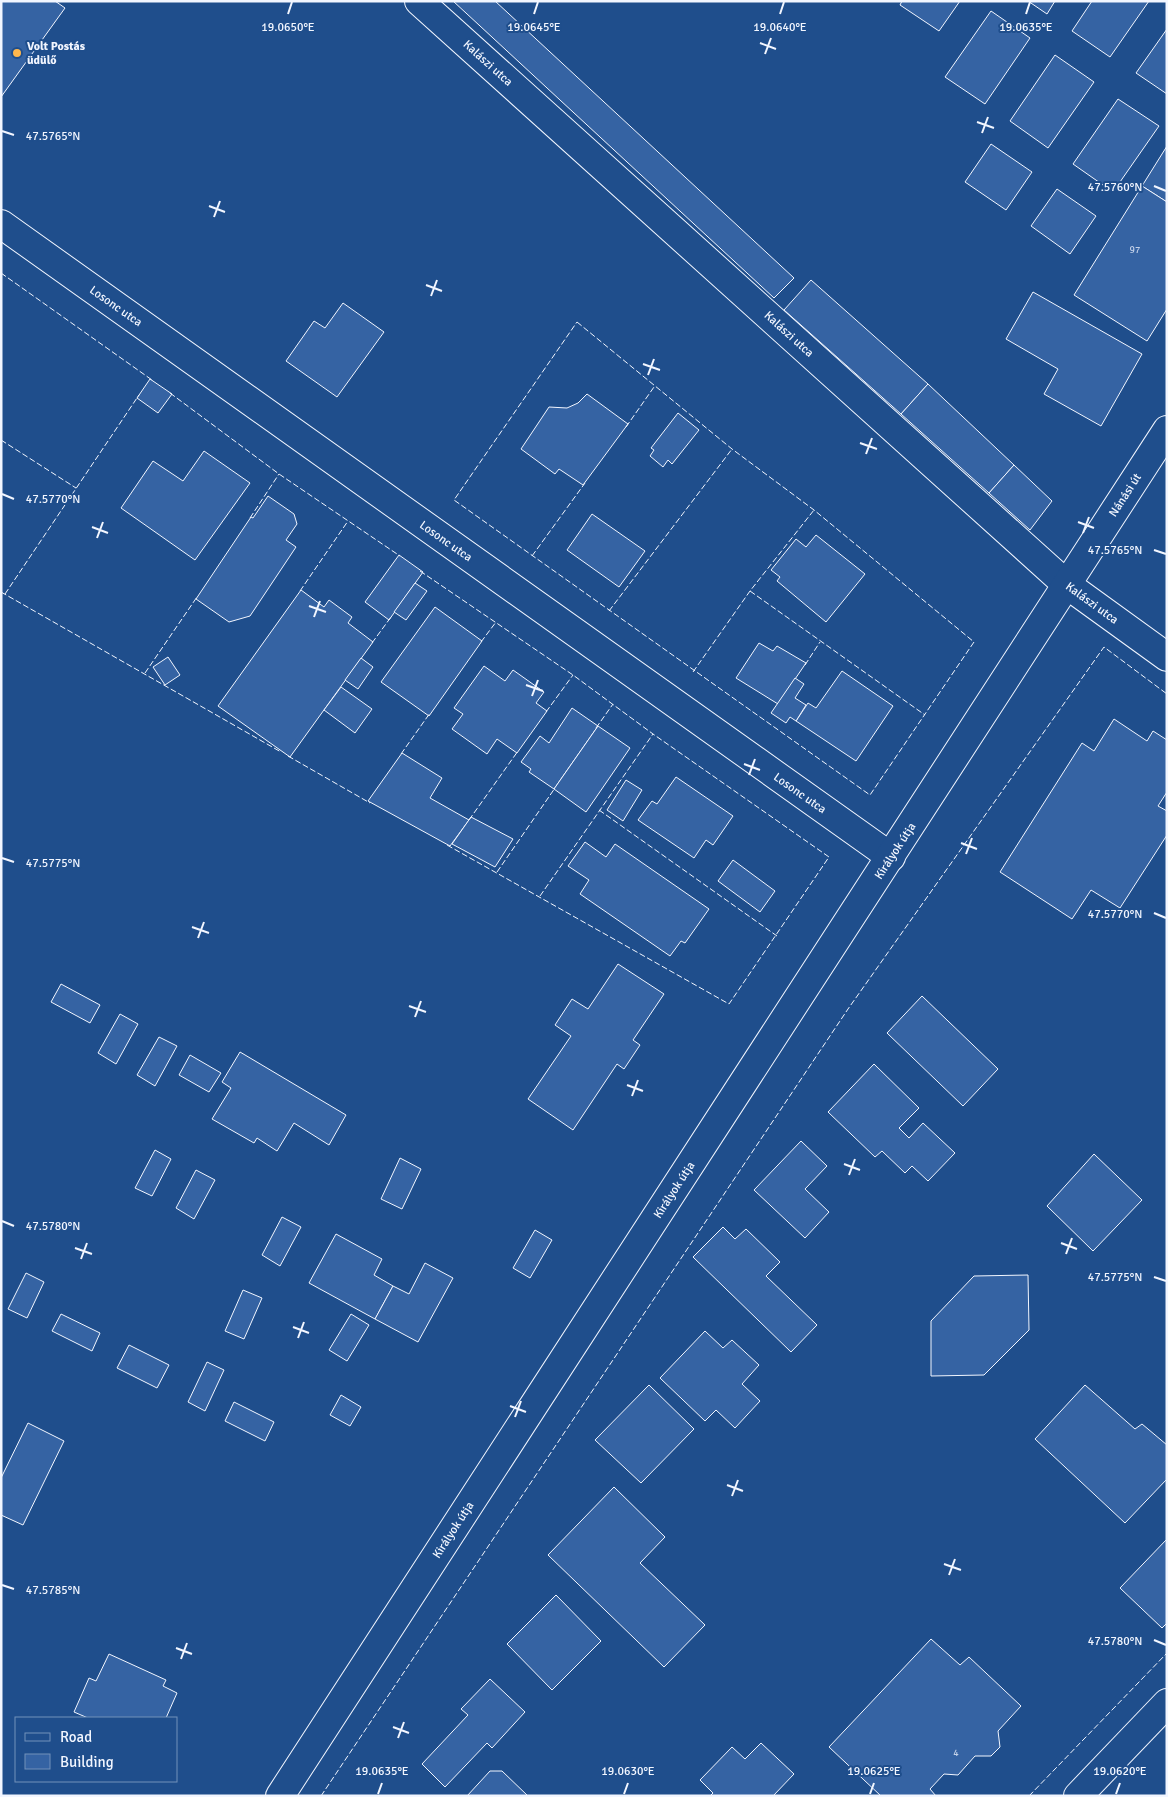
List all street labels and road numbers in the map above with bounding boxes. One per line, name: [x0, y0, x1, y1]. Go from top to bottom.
street label: Kalászi utca: [460, 37, 516, 90]
street label: Losonc utca: [86, 283, 145, 330]
street label: Kalászi utca: [761, 308, 817, 361]
street label: Nánási út: [1106, 471, 1145, 520]
street label: Losonc utca: [416, 518, 475, 565]
street label: Kalászi utca: [1062, 579, 1121, 628]
street label: Losonc utca: [770, 770, 829, 817]
street label: Királyok útja: [871, 820, 919, 883]
street label: Királyok útja: [650, 1159, 698, 1222]
street label: Királyok útja: [429, 1499, 477, 1562]

